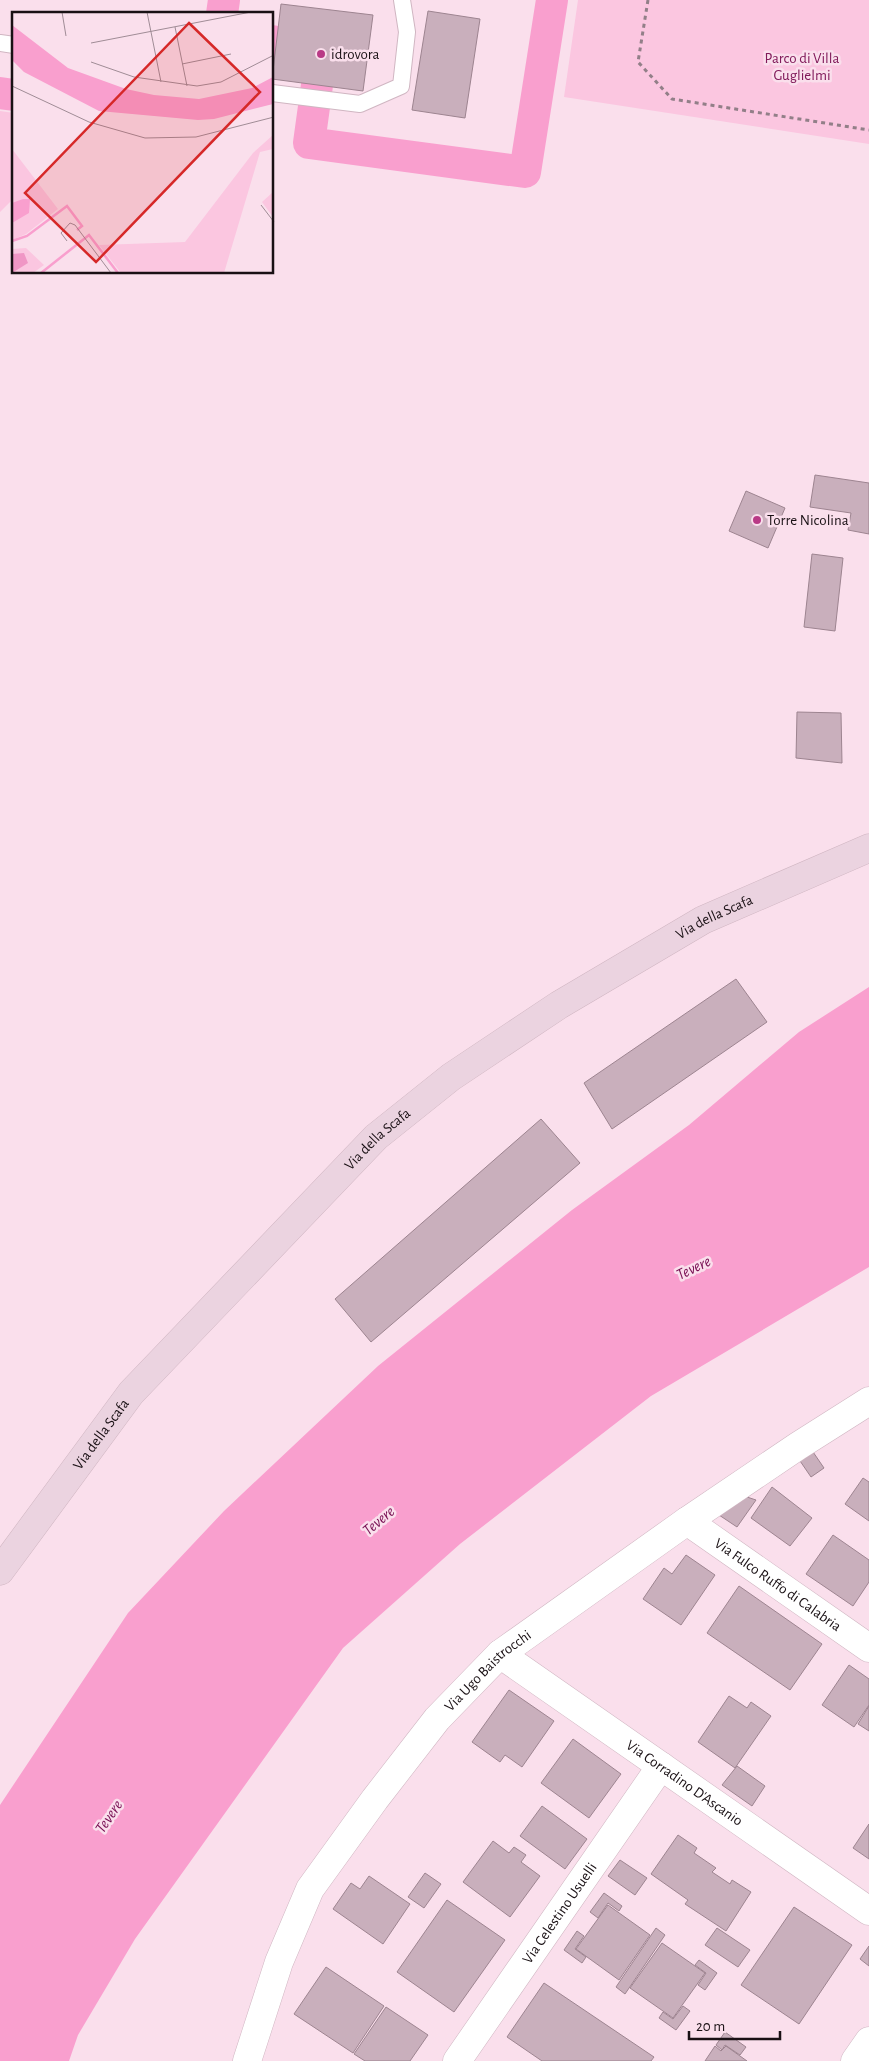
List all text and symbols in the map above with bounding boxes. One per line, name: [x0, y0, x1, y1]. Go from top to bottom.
inset map: [12, 12, 274, 274]
place label: idrovora: [331, 47, 379, 62]
marker: idrovora: [315, 48, 327, 60]
park label: Parco di Villa Guglielmi: [765, 51, 840, 83]
place label: Torre Nicolina: [767, 513, 849, 528]
marker: Torre Nicolina: [751, 514, 763, 526]
street label: Via della Scafa: [673, 892, 755, 942]
street label: Via della Scafa: [342, 1106, 413, 1173]
water label: Tevere: [674, 1253, 713, 1283]
street label: Via della Scafa: [70, 1396, 132, 1473]
water label: Tevere: [360, 1503, 398, 1538]
street label: Via Fulco Ruffo di Calabria: [712, 1536, 844, 1634]
street label: Via Ugo Baistrocchi: [442, 1627, 534, 1714]
street label: Via Corradino D'Ascanio: [623, 1737, 745, 1829]
water label: Tevere: [92, 1797, 126, 1836]
street label: Via Celestino Usuelli: [520, 1860, 600, 1966]
scale bar: [689, 2008, 780, 2040]
text: 20 m: [696, 2019, 725, 2034]

